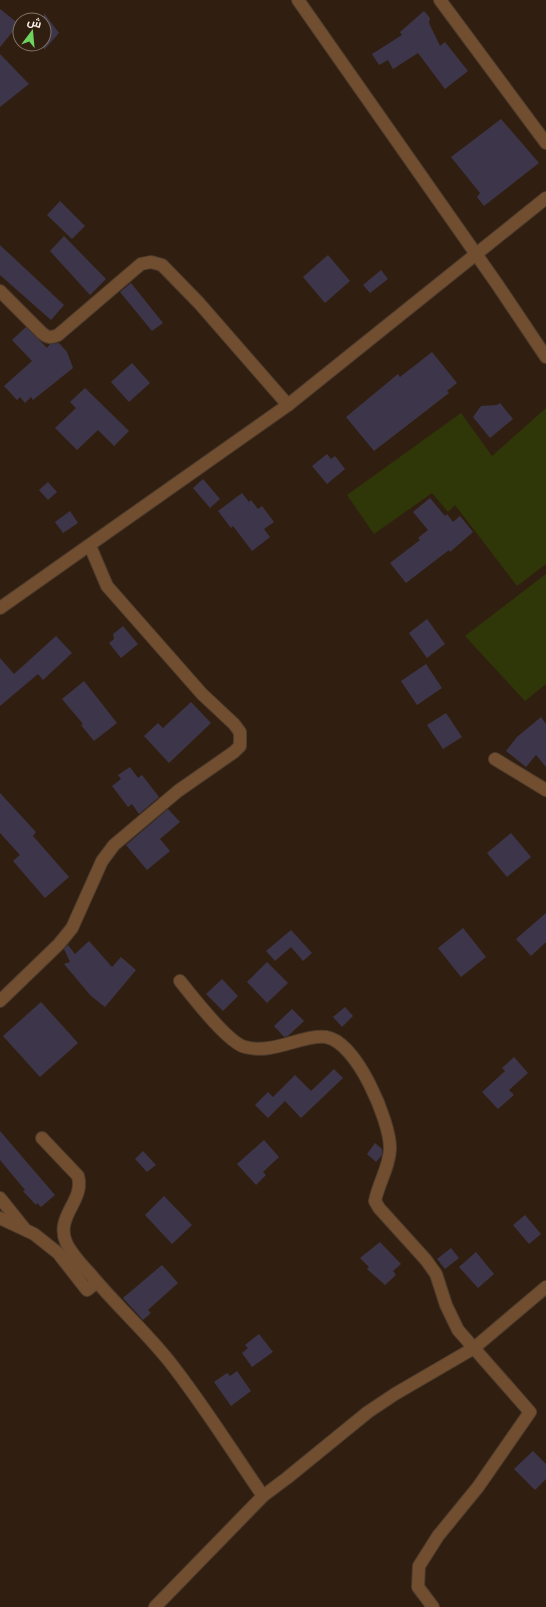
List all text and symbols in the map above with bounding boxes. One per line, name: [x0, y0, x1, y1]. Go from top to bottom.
north arrow: [12, 12, 52, 52]
text: ش: [26, 15, 43, 31]

